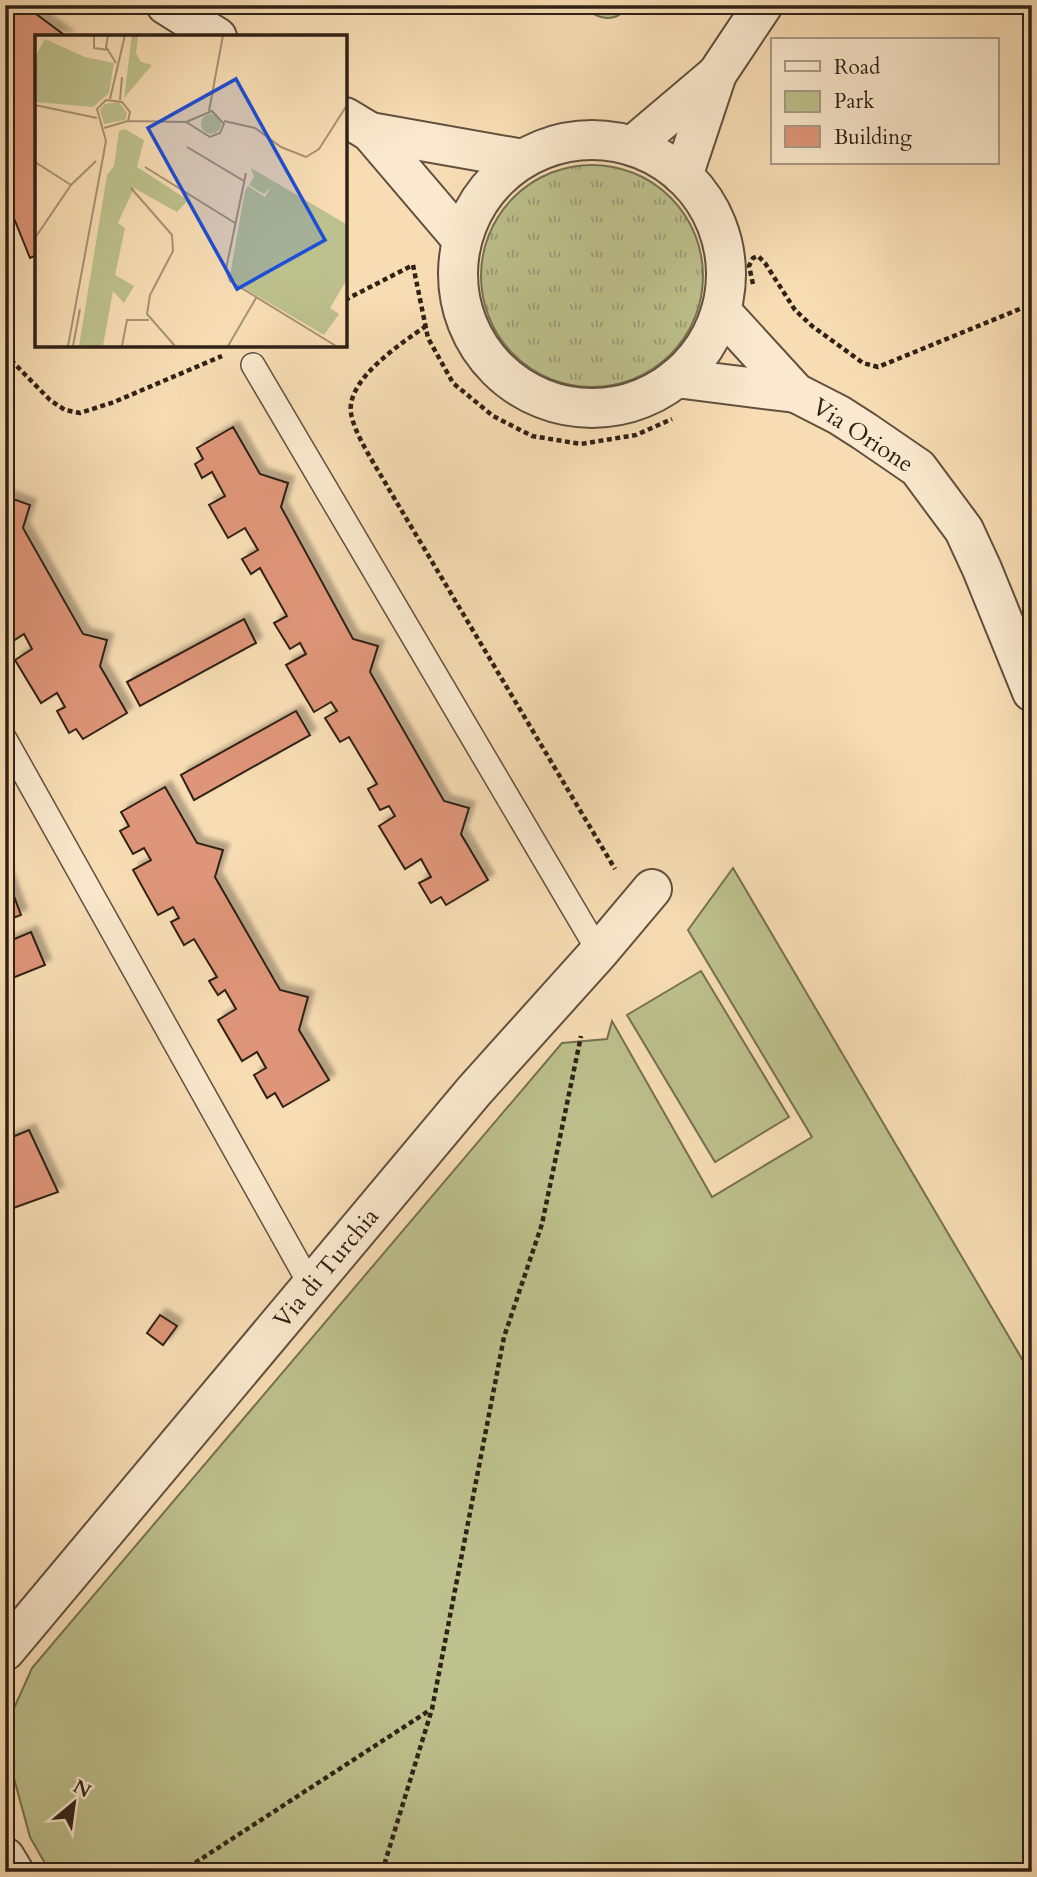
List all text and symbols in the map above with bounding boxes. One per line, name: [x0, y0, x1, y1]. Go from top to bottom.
inset map: [35, 35, 346, 346]
legend: [771, 38, 998, 164]
text: Road: [834, 53, 880, 82]
text: Park: [834, 87, 875, 116]
text: Building: [834, 123, 912, 152]
street label: Via Orione: [806, 390, 920, 481]
street label: Via di Turchia: [266, 1201, 387, 1336]
north arrow: [38, 1769, 108, 1839]
text: N: [68, 1774, 96, 1805]

